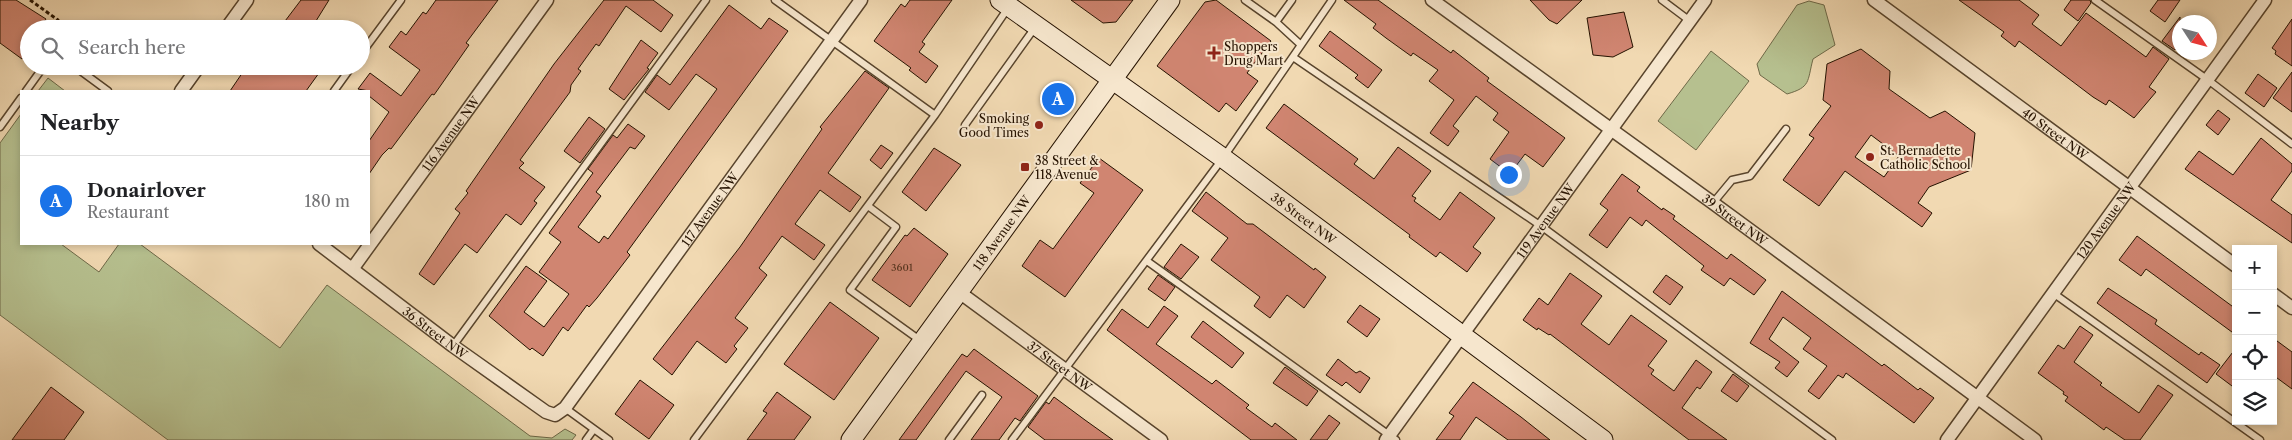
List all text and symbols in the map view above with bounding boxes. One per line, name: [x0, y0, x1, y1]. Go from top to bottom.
north arrow: [2172, 15, 2217, 60]
search box: [20, 20, 370, 75]
icon: search: [38, 34, 66, 62]
text: Search here: [78, 36, 186, 59]
place label: Shoppers Drug Mart: [1224, 39, 1284, 68]
marker: Shoppers Drug Mart: [1208, 47, 1220, 59]
pin: A: [1042, 80, 1074, 118]
street label: 116 Avenue NW: [418, 92, 483, 174]
street label: 40 Street NW: [2019, 104, 2092, 163]
text: Nearby: [40, 110, 119, 135]
place label: Smoking Good Times: [959, 111, 1030, 140]
marker: Smoking Good Times: [1033, 119, 1045, 131]
place label: St. Bernadette Catholic School: [1880, 143, 1971, 172]
marker: St. Bernadette Catholic School: [1864, 151, 1876, 163]
place label: 38 Street & 118 Avenue: [1035, 153, 1099, 182]
marker: 38 Street & 118 Avenue: [1019, 161, 1031, 173]
your location: [1496, 162, 1522, 188]
street label: 117 Avenue NW: [678, 168, 742, 249]
street label: 120 Avenue NW: [2073, 178, 2139, 262]
text: Donairlover: [87, 179, 206, 202]
street label: 119 Avenue NW: [1513, 180, 1578, 261]
street label: 38 Street NW: [1268, 189, 1340, 248]
street label: 39 Street NW: [1699, 190, 1771, 249]
text: A: [50, 191, 62, 211]
text: 180 m: [304, 191, 350, 211]
street label: 118 Avenue NW: [969, 192, 1034, 273]
text: Restaurant: [87, 202, 169, 222]
map controls: [2232, 245, 2277, 425]
button: +: [2232, 245, 2277, 290]
house number: 3601: [891, 261, 914, 274]
button: −: [2232, 290, 2277, 335]
street label: 36 Street NW: [400, 303, 471, 362]
button: locate: [2232, 335, 2277, 380]
street label: 37 Street NW: [1025, 337, 1096, 395]
button: layers: [2232, 380, 2277, 425]

